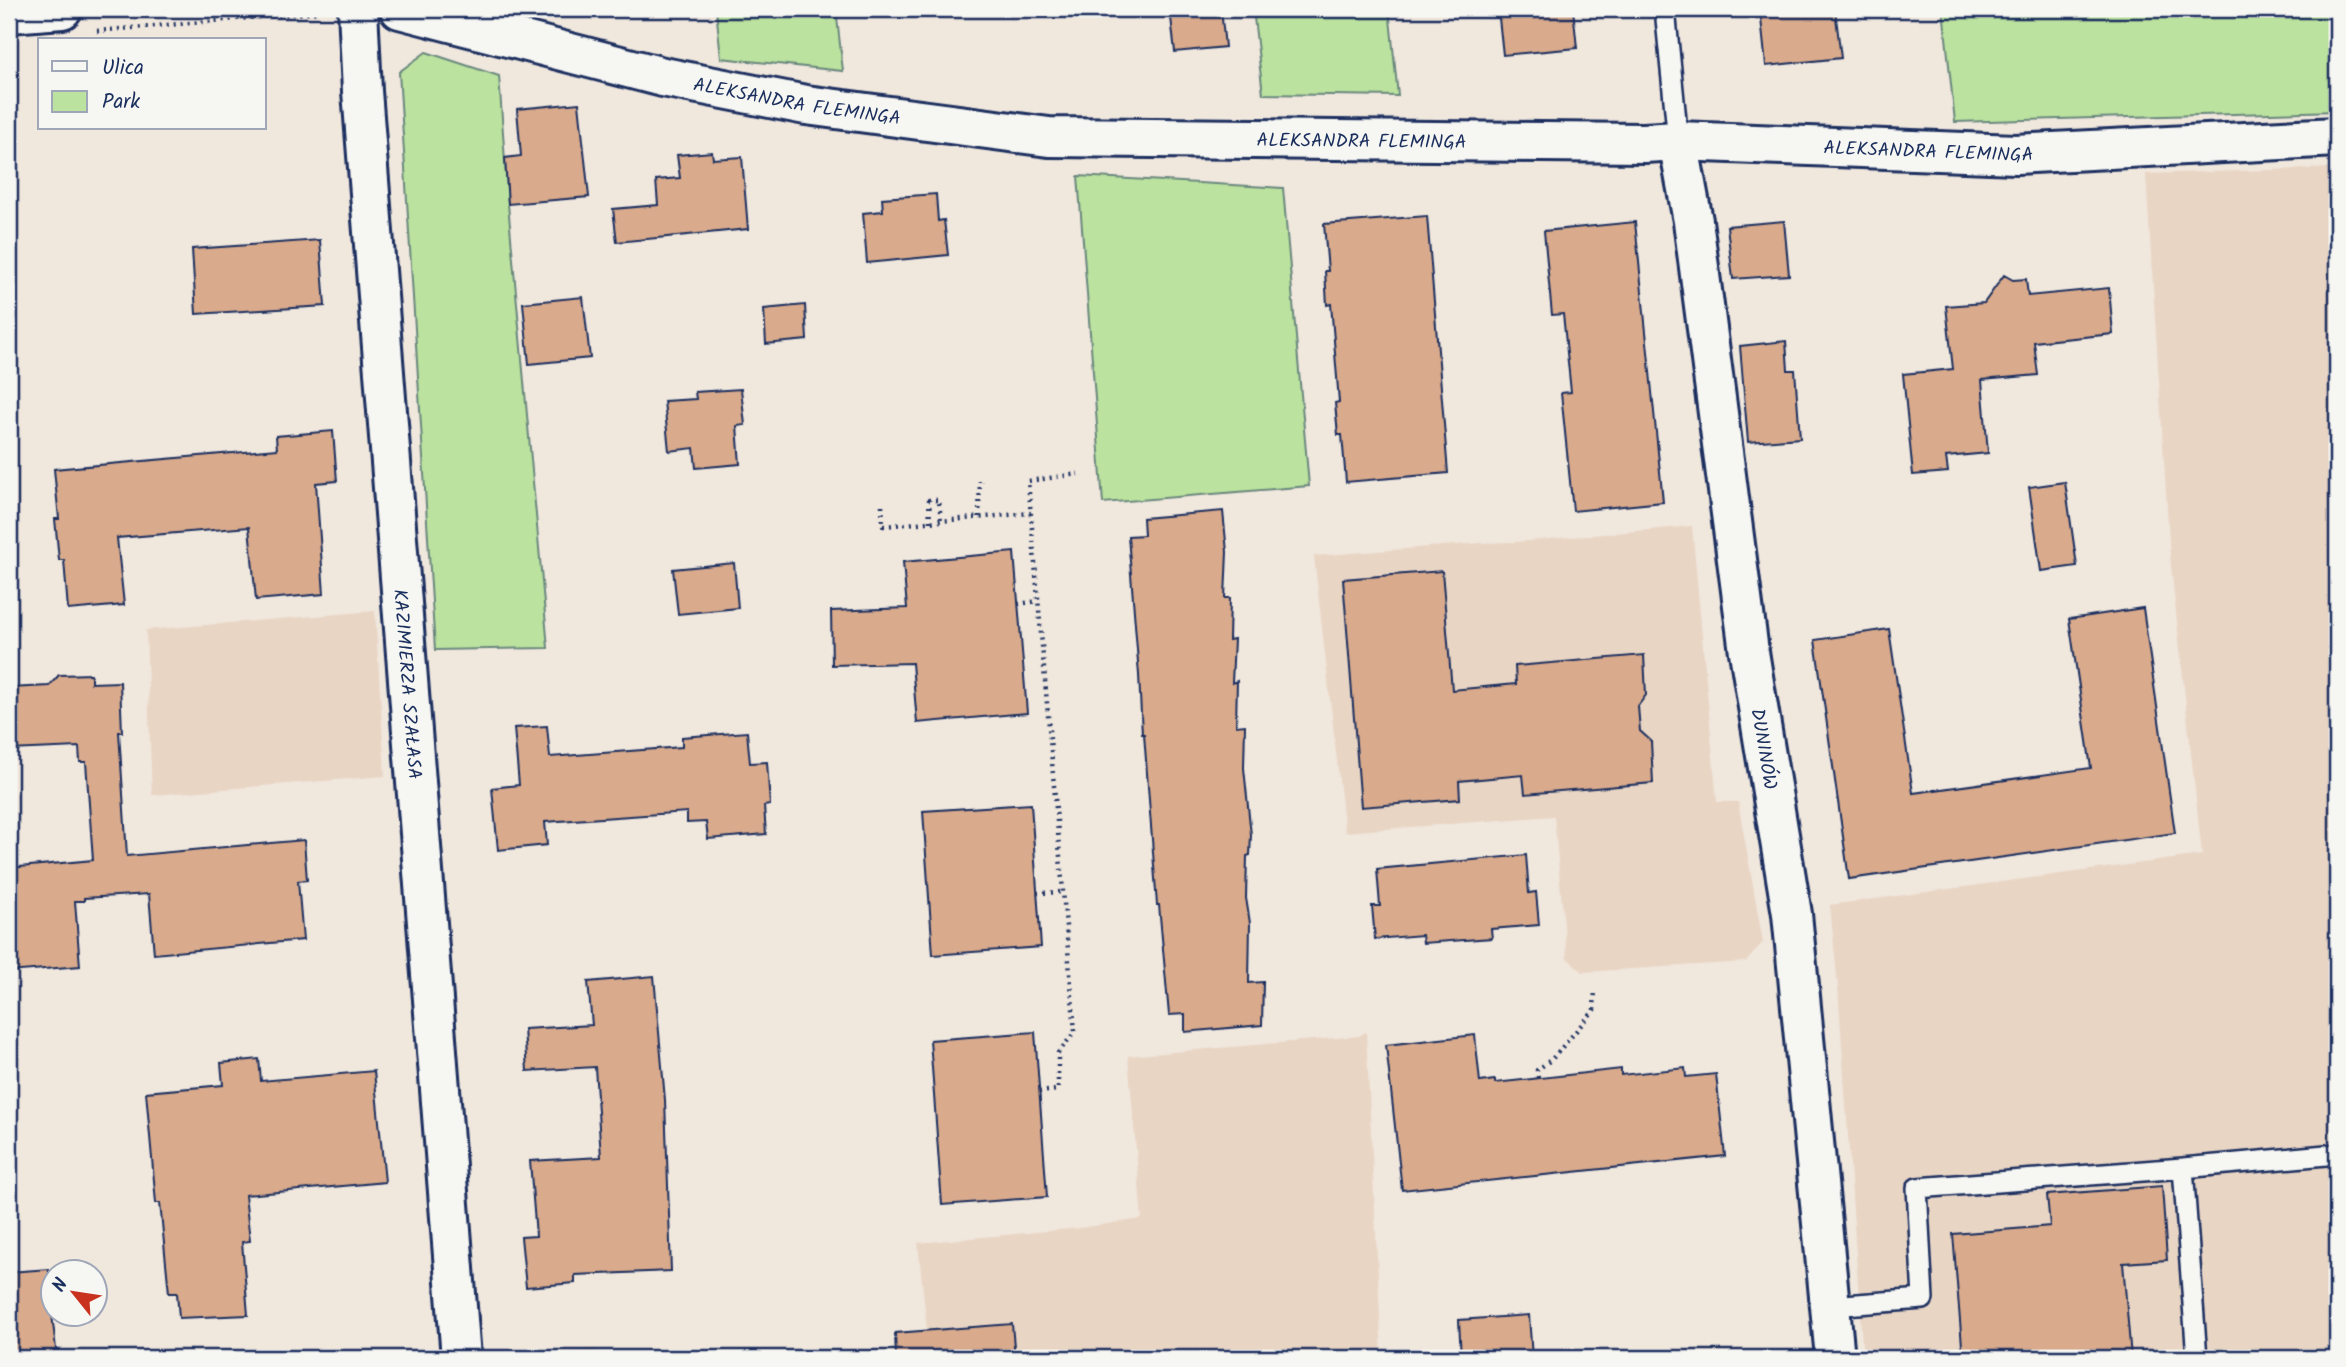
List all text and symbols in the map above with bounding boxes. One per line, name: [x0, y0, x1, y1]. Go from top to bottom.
legend: [38, 38, 266, 130]
text: Ulica: [102, 52, 144, 85]
street label: ALEKSANDRA FLEMINGA: [691, 70, 902, 134]
text: Park: [102, 86, 140, 119]
street label: ALEKSANDRA FLEMINGA: [1256, 126, 1467, 158]
street label: ALEKSANDRA FLEMINGA: [1823, 134, 2034, 171]
street label: KAZIMIERZA SZAŁASA: [384, 588, 429, 781]
street label: DUNINÓW: [1741, 706, 1784, 792]
north arrow: [38, 1258, 108, 1328]
text: N: [45, 1273, 77, 1298]

